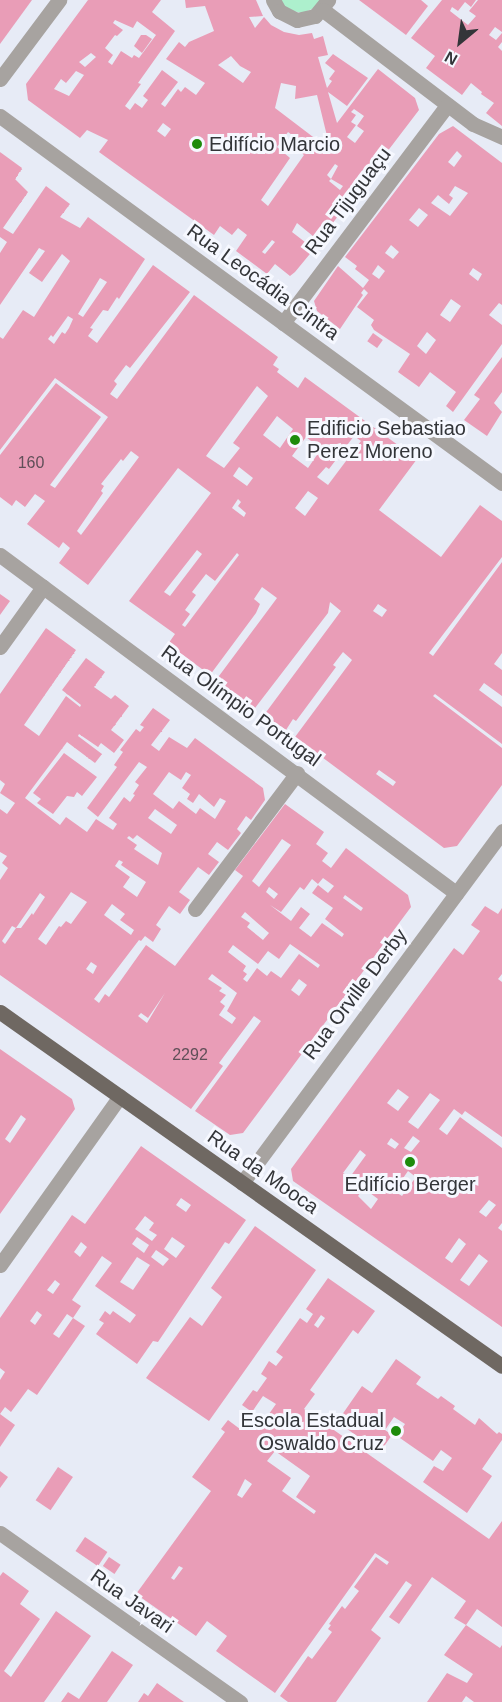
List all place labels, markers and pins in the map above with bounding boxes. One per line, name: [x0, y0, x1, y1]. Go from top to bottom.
place label: Edifício Marcio: [209, 132, 340, 156]
marker: Edifício Marcio: [190, 137, 204, 151]
place label: Edificio Sebastiao Perez Moreno: [307, 416, 466, 463]
marker: Edificio Sebastiao Perez Moreno: [288, 433, 302, 447]
marker: Edifício Berger: [403, 1155, 417, 1169]
place label: Edifício Berger: [344, 1172, 476, 1196]
place label: Escola Estadual Oswaldo Cruz: [241, 1408, 384, 1455]
marker: Escola Estadual Oswaldo Cruz: [389, 1424, 403, 1438]

